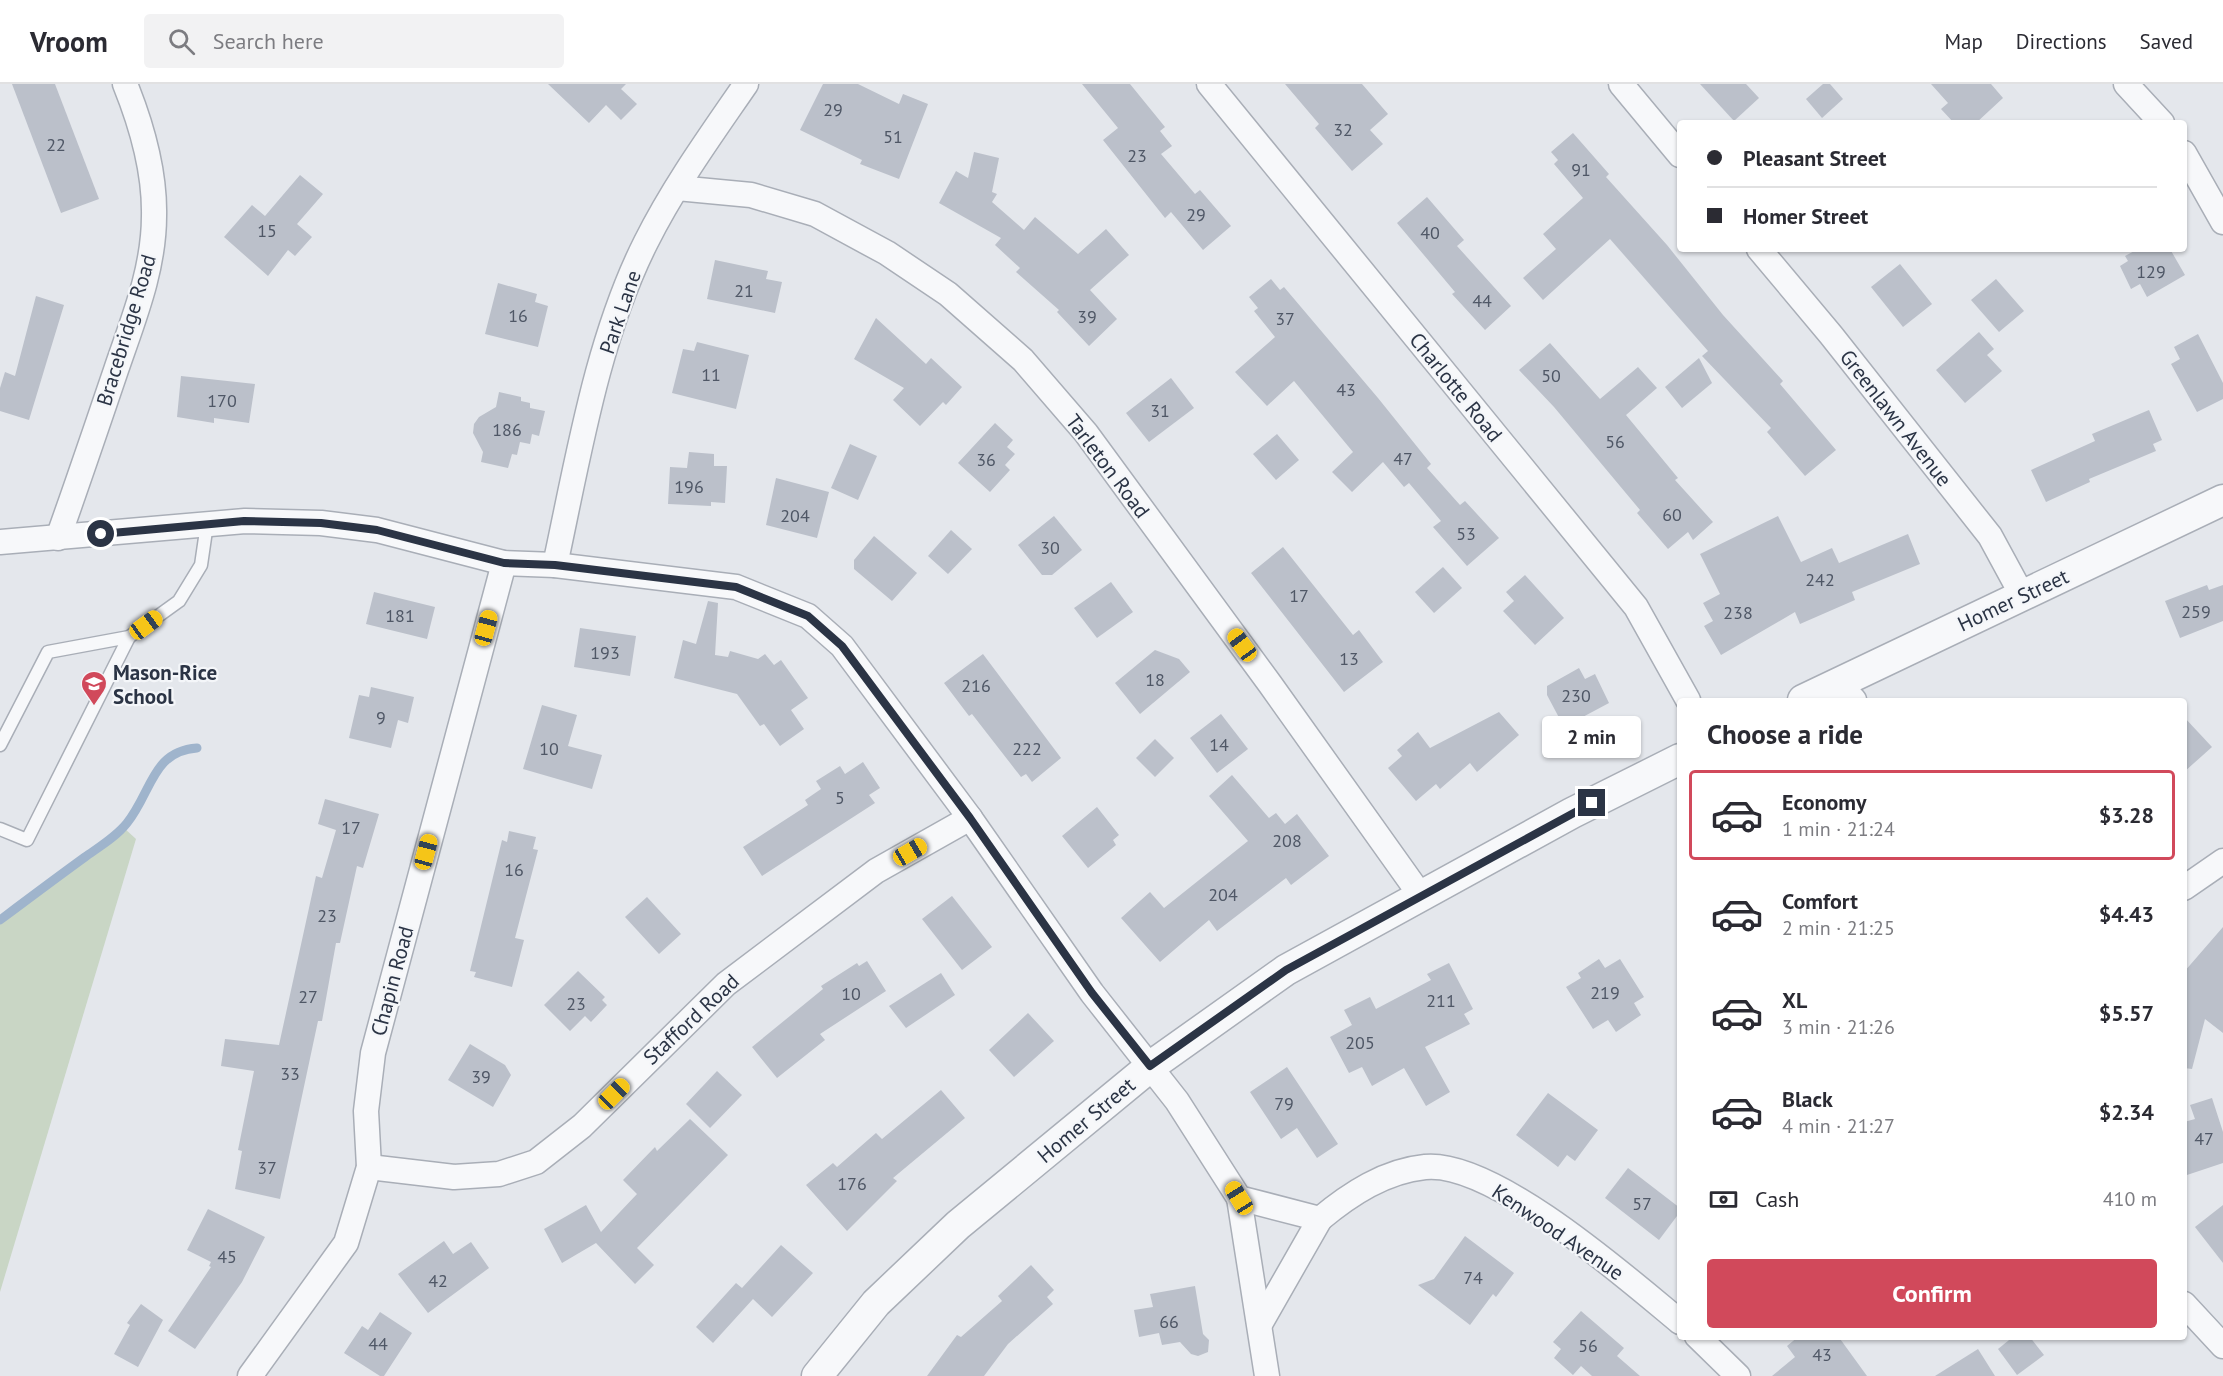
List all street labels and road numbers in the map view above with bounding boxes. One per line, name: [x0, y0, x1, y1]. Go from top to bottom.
street label: Bracebridge Road: [90, 251, 162, 409]
street label: Park Lane: [593, 267, 647, 357]
street label: Charlotte Road: [1404, 327, 1508, 447]
street label: Greenlawn Avenue: [1834, 344, 1958, 492]
street label: Tarleton Road: [1060, 409, 1156, 523]
street label: Homer Street: [1953, 563, 2073, 637]
street label: Chapin Road: [364, 923, 420, 1039]
street label: Stafford Road: [637, 968, 745, 1070]
street label: Homer Street: [1032, 1071, 1140, 1169]
street label: Kenwood Avenue: [1487, 1178, 1629, 1286]

